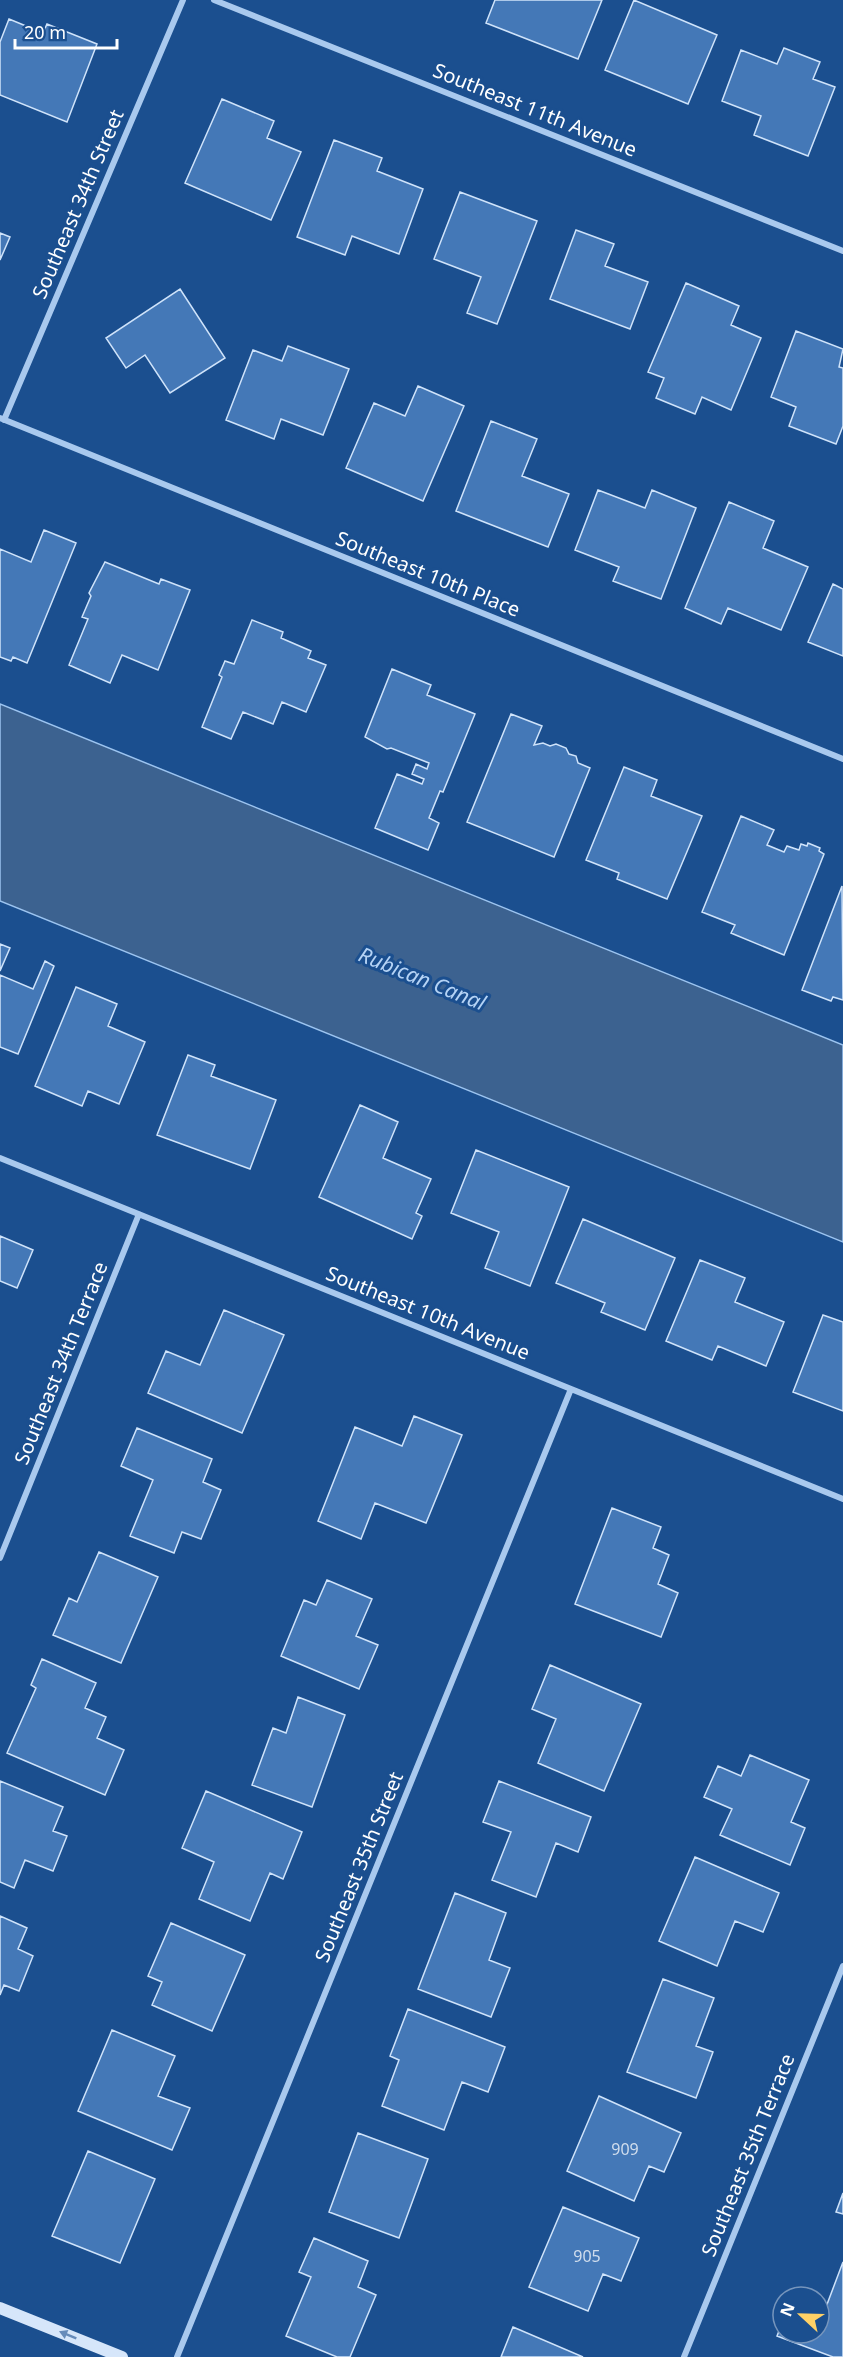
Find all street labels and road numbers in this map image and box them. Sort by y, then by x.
street label: Southeast 11th Avenue [429,56,641,163]
street label: Southeast 34th Street [25,105,130,303]
street label: Southeast 10th Place [332,524,524,623]
street label: Southeast 34th Terrace [7,1257,114,1468]
street label: Southeast 10th Avenue [322,1259,534,1366]
street label: Southeast 35th Street [308,1768,409,1966]
street label: Southeast 35th Terrace [694,2049,801,2260]

